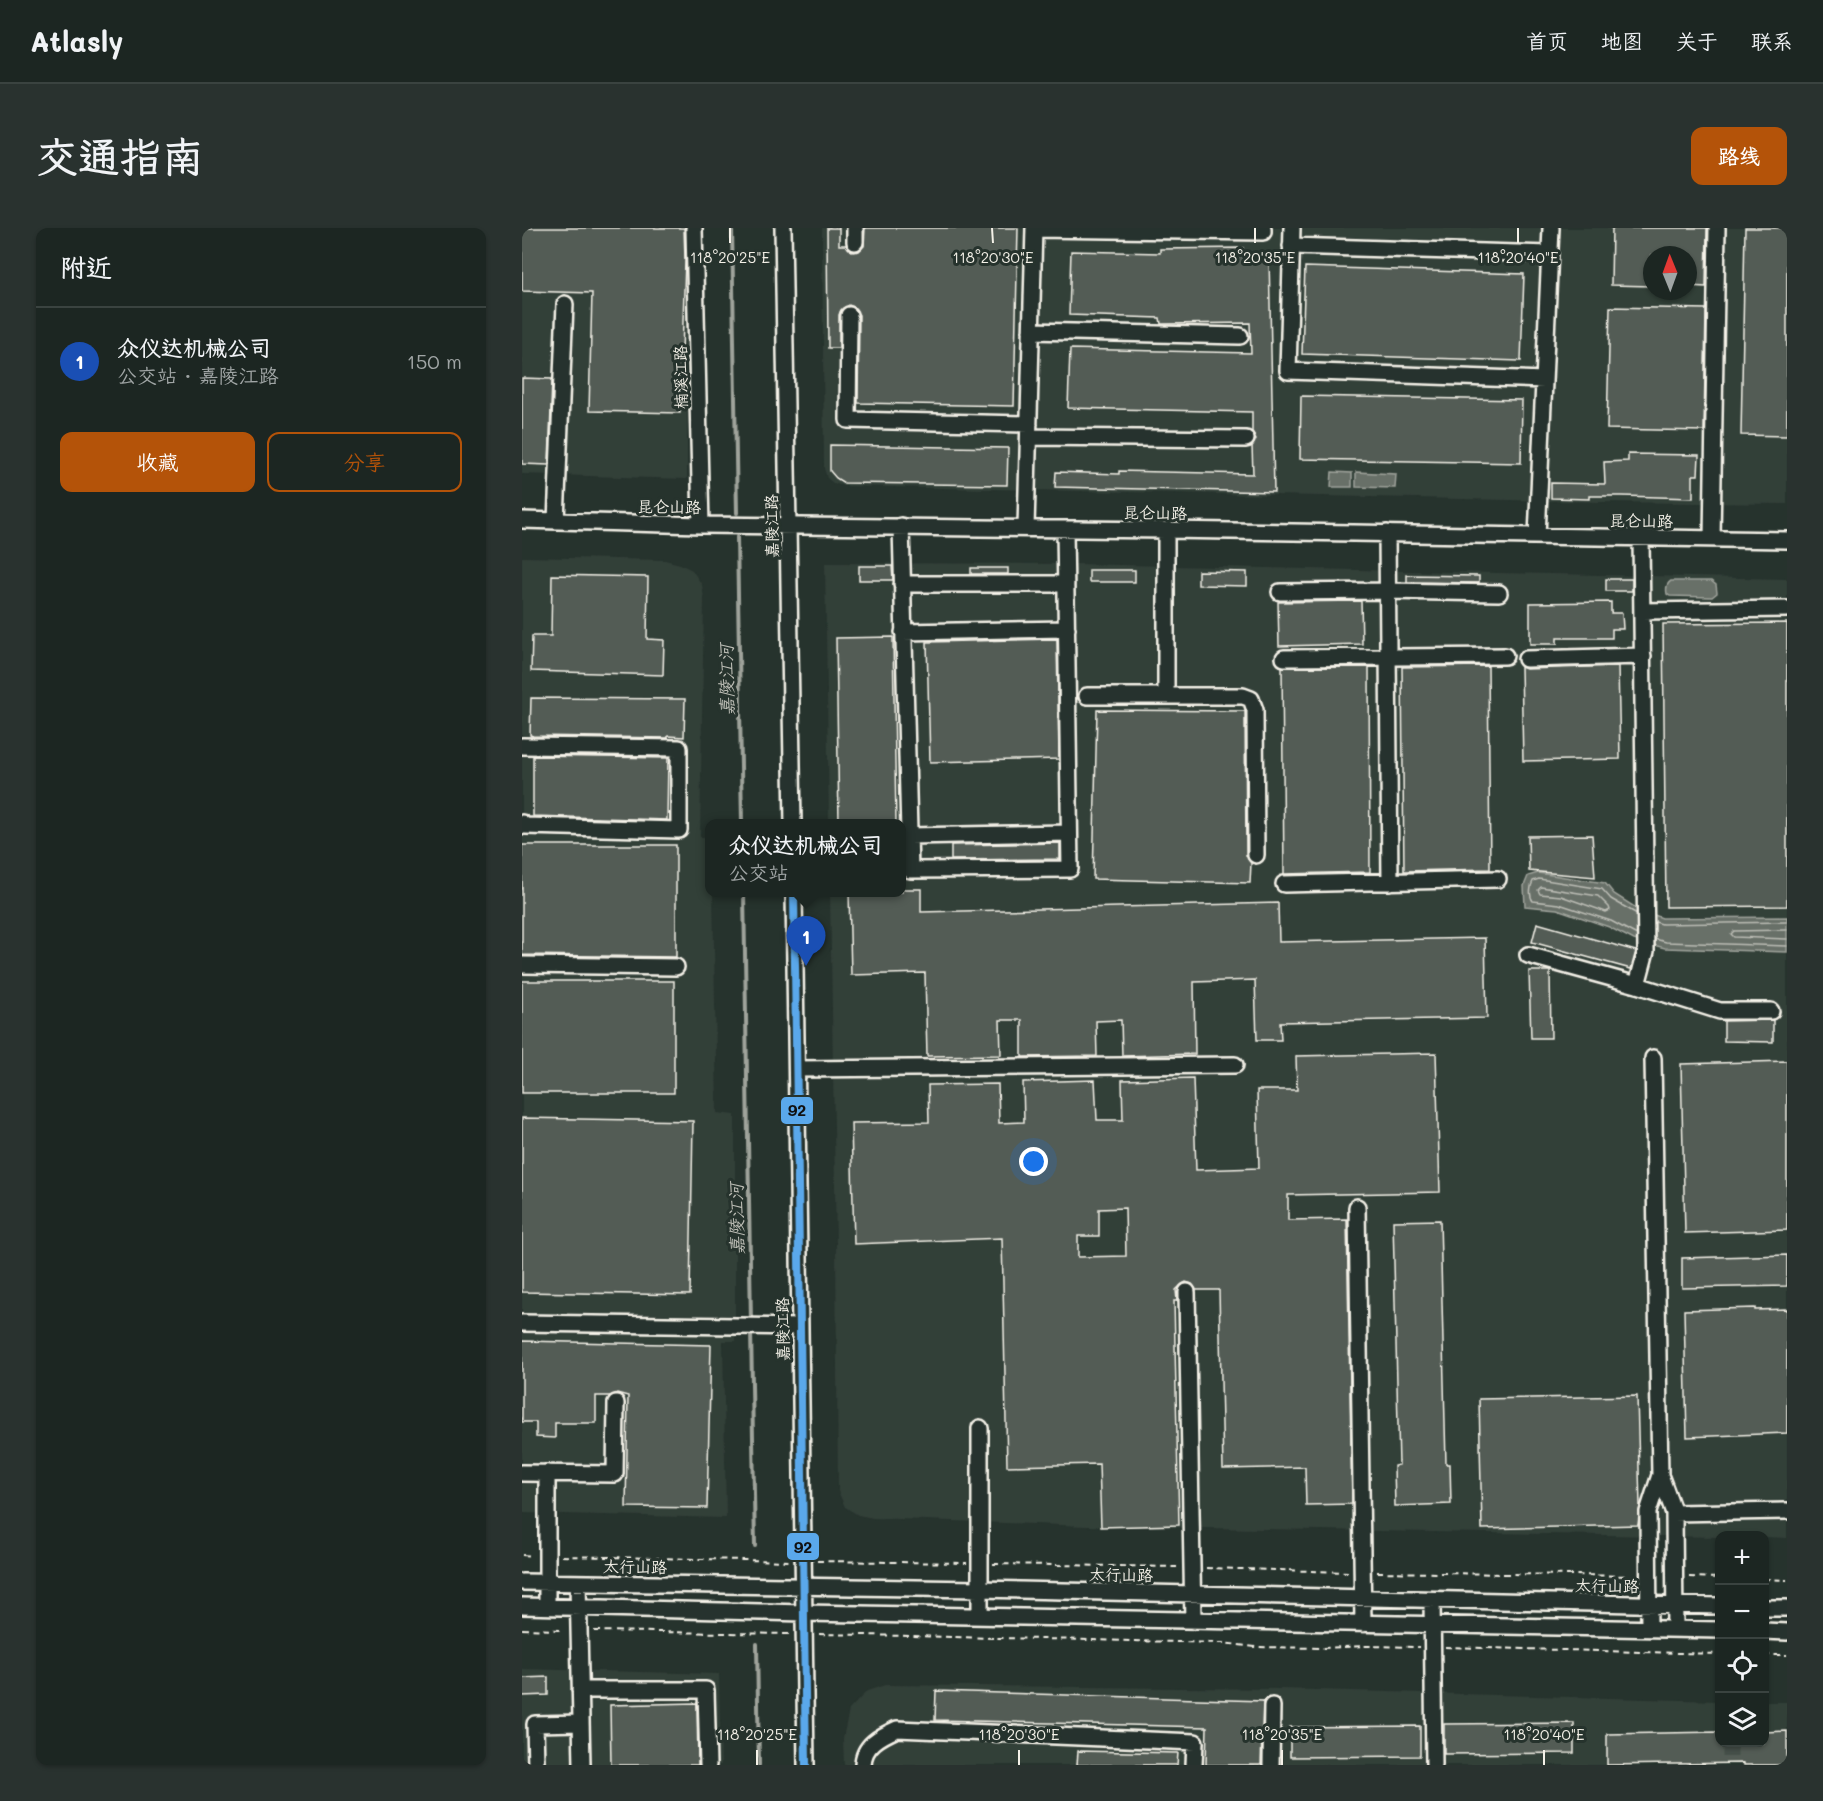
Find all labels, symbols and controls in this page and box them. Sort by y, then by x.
text: Atlasly [30,23,124,59]
text: 首页 [1526,27,1568,54]
text: 地图 [1601,27,1643,54]
text: 关于 [1676,27,1718,54]
text: 联系 [1751,27,1793,54]
button: 路线 [1691,127,1787,185]
text: 交通指南 [36,128,204,183]
north arrow [1643,246,1697,300]
text: 118°20'25"E [690,247,770,267]
text: 118°20'30"E [952,247,1034,267]
text: 118°20'35"E [1215,247,1296,267]
text: 118°20'40"E [1477,247,1559,267]
text: 附近 [60,250,112,284]
text: 众仪达机械公司 [117,333,271,362]
street label: 楠溪江路 [669,345,691,409]
text: 1 [75,348,84,374]
text: 150 m [407,348,462,374]
text: 公交站 · 嘉陵江路 [117,362,279,388]
button: 收藏 [60,432,255,492]
button: 分享 [267,432,462,492]
street label: 嘉陵江路 [760,494,782,558]
street label: 昆仑山路 [637,495,701,517]
street label: 昆仑山路 [1123,501,1187,523]
street label: 昆仑山路 [1609,509,1673,531]
water label: 嘉陵江河 [713,641,739,716]
popup [705,819,906,897]
text: 众仪达机械公司 [728,830,883,859]
text: 公交站 [728,859,788,885]
pin: 1 [786,916,826,966]
line badge: 92 [780,1096,814,1125]
text: 92 [788,1099,806,1120]
your location [1019,1147,1048,1176]
water label: 嘉陵江河 [723,1180,749,1255]
street label: 嘉陵江路 [771,1297,793,1361]
map controls [1715,1531,1769,1747]
button: + [1715,1531,1769,1585]
line badge: 92 [786,1532,820,1561]
text: 92 [794,1536,812,1557]
street label: 太行山路 [603,1555,667,1577]
street label: 太行山路 [1089,1563,1153,1585]
street label: 太行山路 [1575,1574,1639,1596]
button: − [1715,1585,1769,1639]
button: locate [1715,1639,1769,1693]
button: layers [1715,1693,1769,1747]
text: 118°20'25"E [717,1724,797,1744]
text: 118°20'30"E [978,1724,1060,1744]
text: 118°20'35"E [1242,1724,1323,1744]
text: 118°20'40"E [1503,1724,1585,1744]

